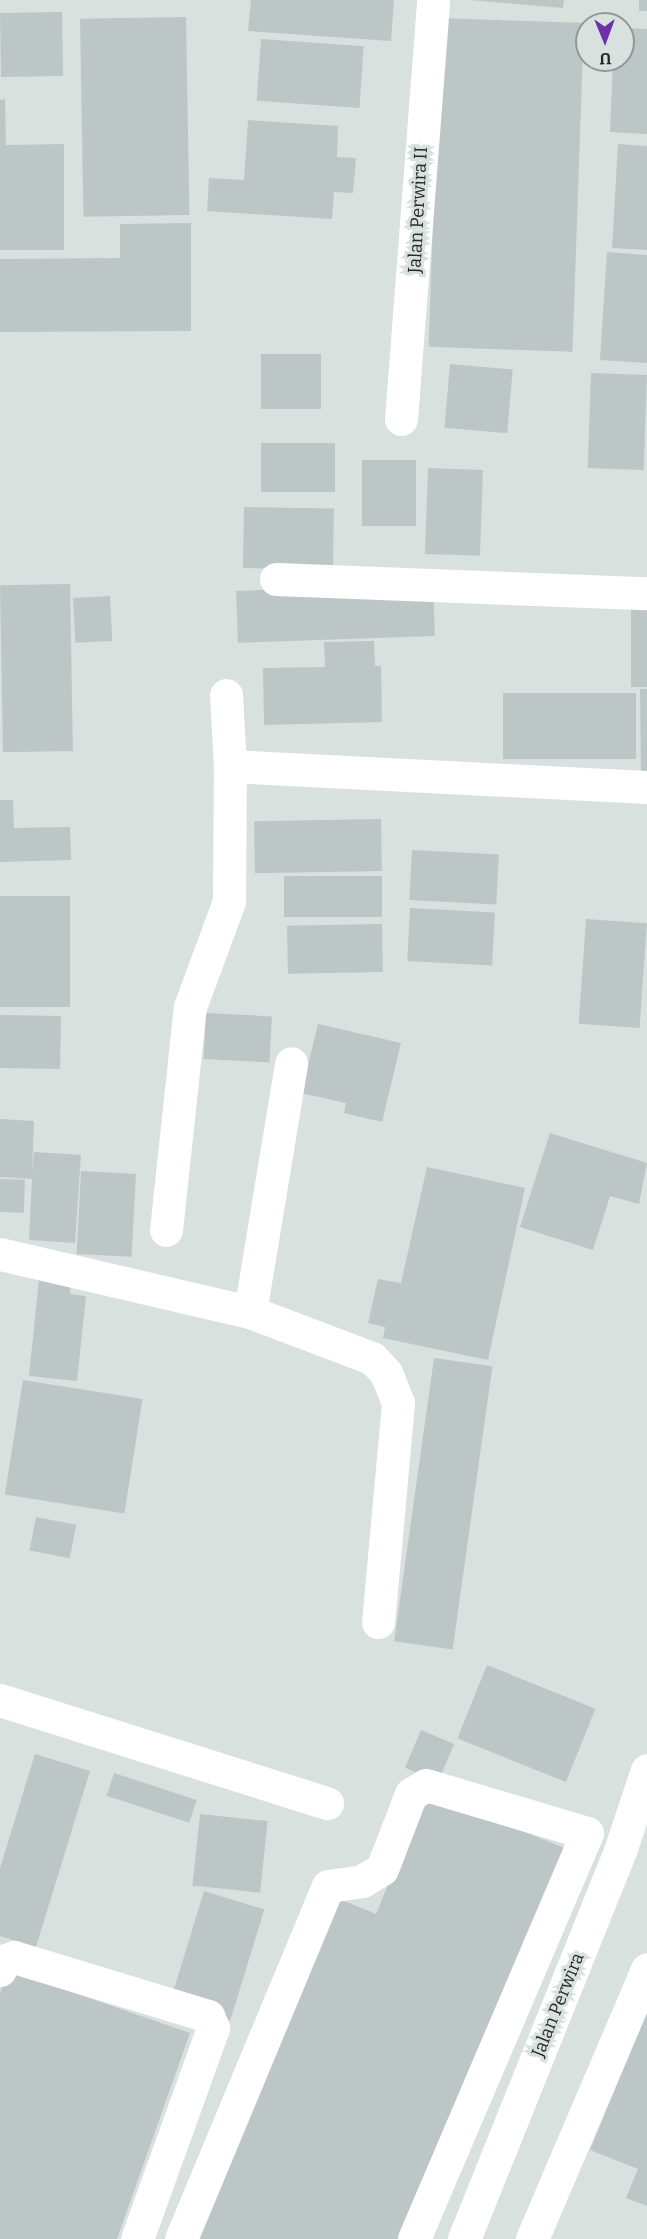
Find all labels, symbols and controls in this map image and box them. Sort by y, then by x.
north arrow [575,12,635,72]
text: U [599,49,611,68]
street label: Jalan Perwira II [404,146,432,274]
street label: Jalan Perwira [527,1950,589,2060]

